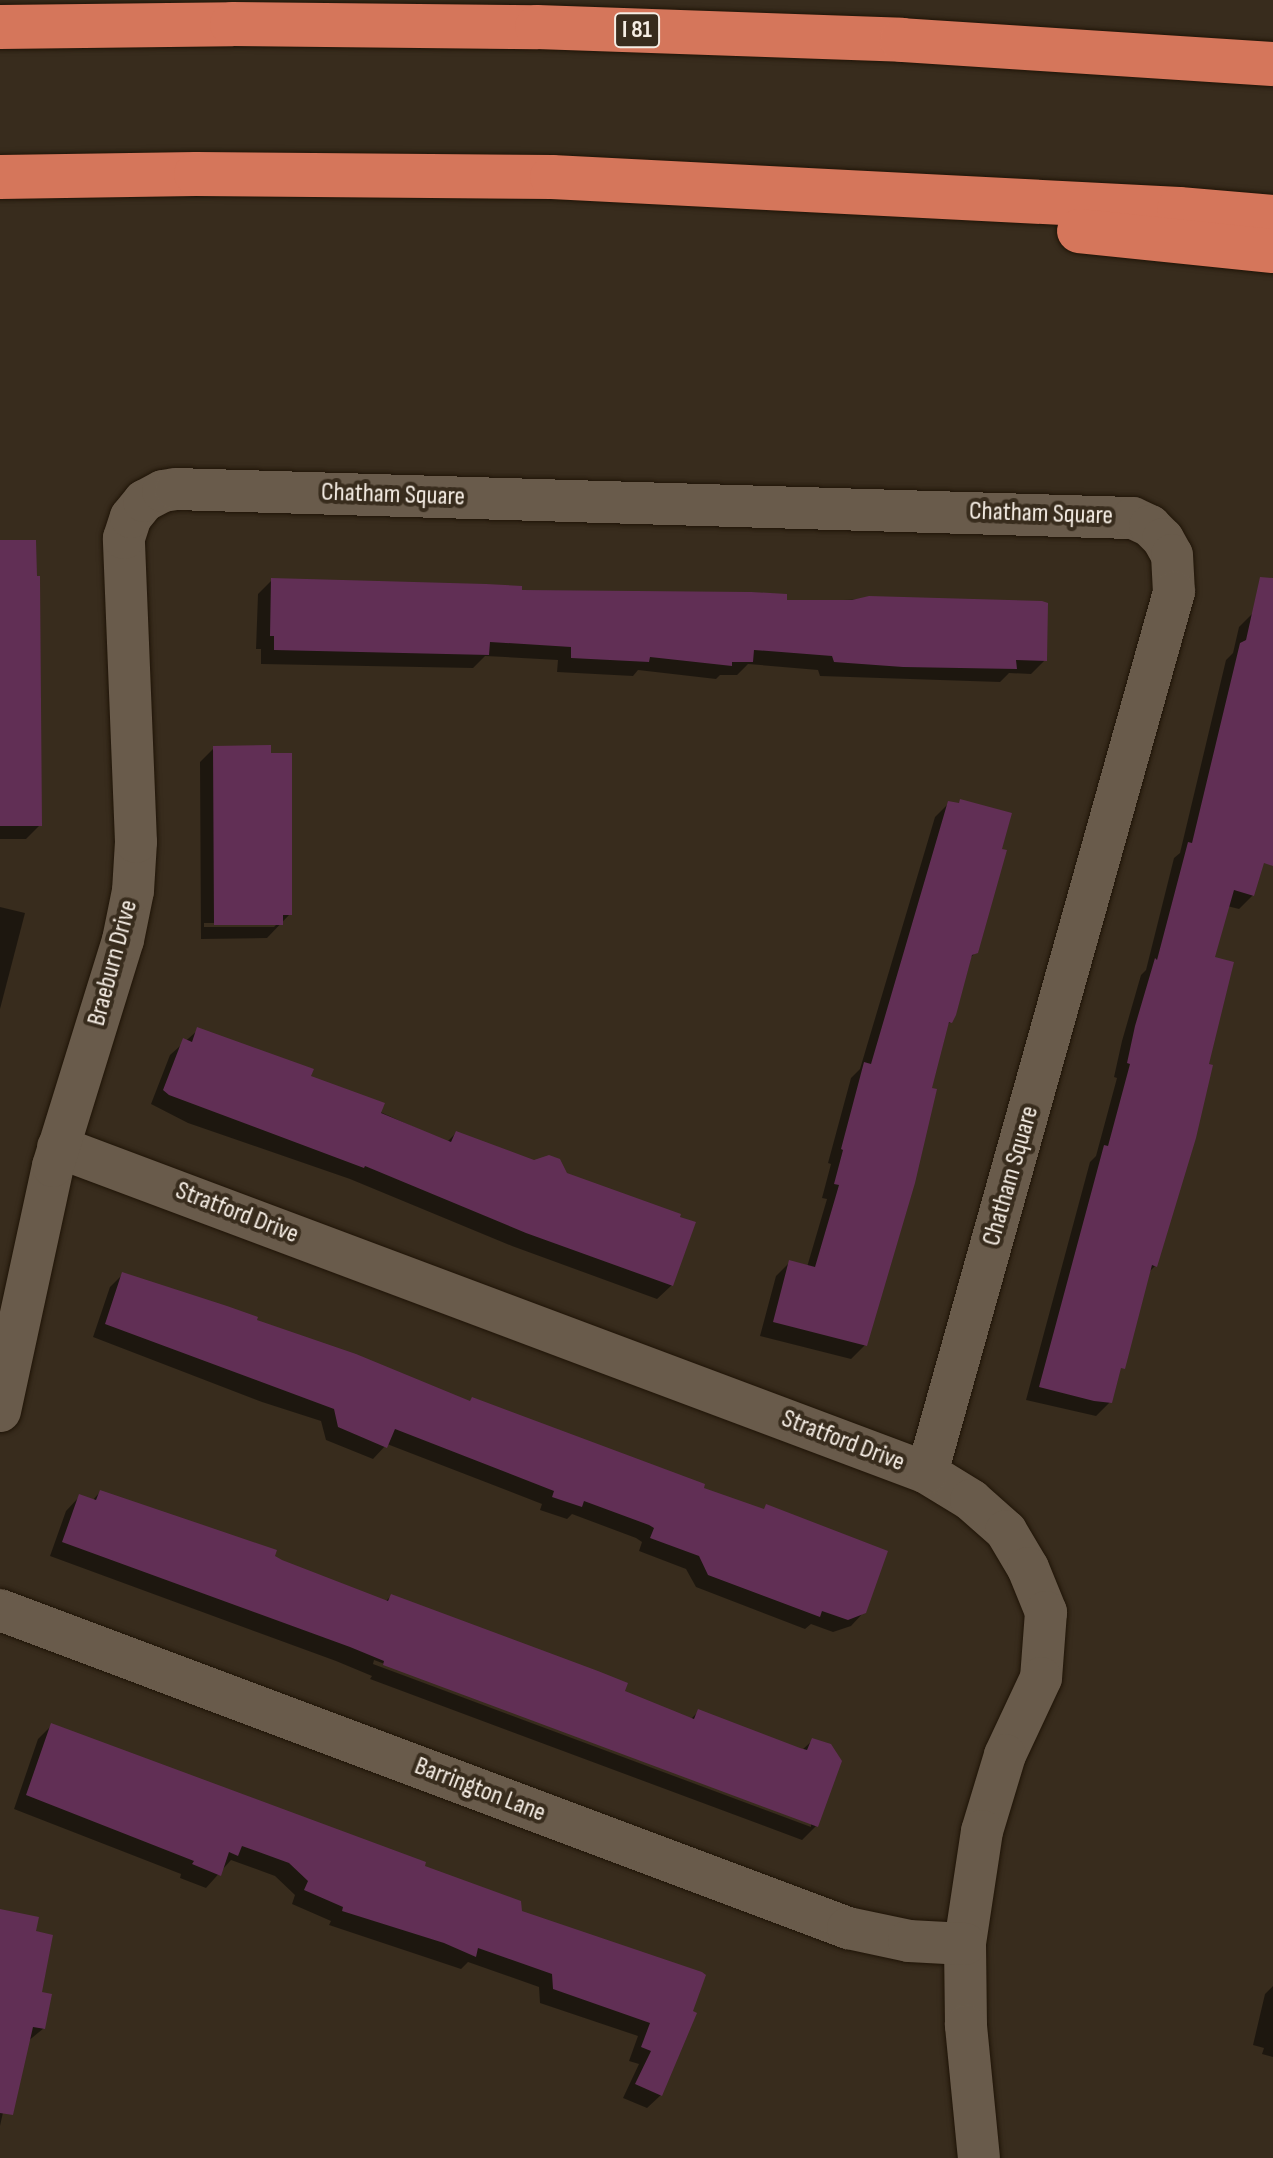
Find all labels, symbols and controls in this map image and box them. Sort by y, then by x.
road number: I 81 [613,10,661,50]
street label: Chatham Square [321,477,465,513]
street label: Chatham Square [969,496,1113,532]
street label: Braeburn Drive [81,897,145,1029]
street label: Chatham Square [976,1103,1046,1249]
street label: Stratford Drive [171,1175,303,1251]
street label: Stratford Drive [777,1403,909,1479]
street label: Barrington Lane [410,1751,550,1829]

